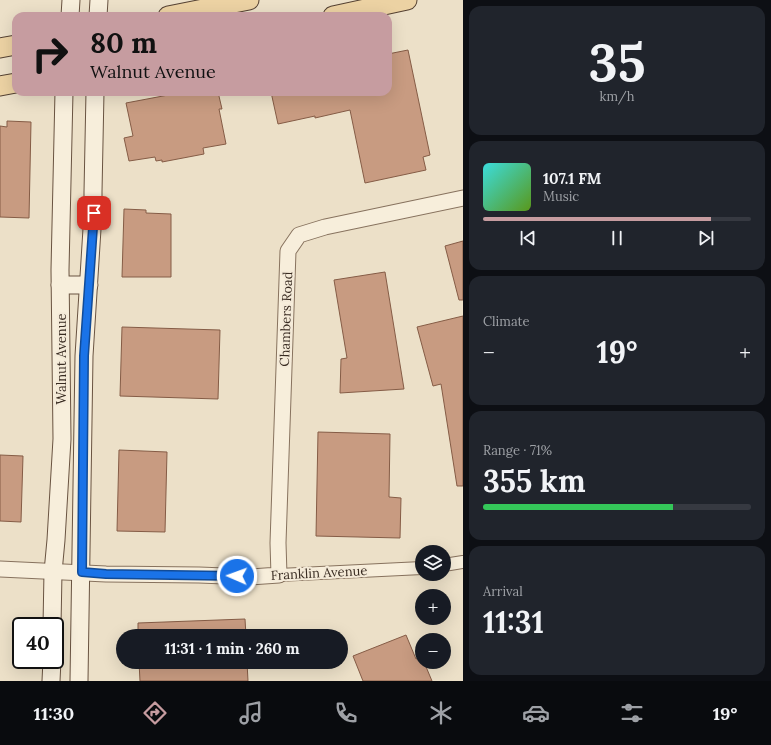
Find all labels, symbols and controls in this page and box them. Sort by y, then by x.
text: 80 m [90,25,157,61]
icon: right [24,28,76,80]
text: 35 [588,29,646,95]
text: Walnut Avenue [90,60,216,83]
text: km/h [599,88,635,105]
text: 107.1 FM [543,169,601,188]
text: Music [543,188,579,205]
pin [77,196,111,230]
icon: arrive [83,202,105,224]
icon: previous [517,227,539,249]
icon: pause [606,227,628,249]
icon: next [695,227,717,249]
street label: Chambers Road [276,271,296,367]
text: Climate [483,313,530,330]
street label: Walnut Avenue [53,314,70,404]
text: 19° [597,333,637,371]
text: − [483,338,495,366]
text: + [739,338,751,366]
text: Range · 71% [483,442,552,459]
text: 355 km [483,462,586,500]
map controls [415,545,451,669]
button: layers [415,545,451,581]
position arrow [216,555,258,597]
street label: Franklin Avenue [270,562,368,584]
text: Arrival [483,583,523,600]
button: + [415,589,451,625]
text: 11:31 [483,603,544,641]
speed limit sign: 40 [12,617,64,669]
button: − [415,633,451,669]
text: 11:31 · 1 min · 260 m [164,639,300,658]
icon: directions [141,699,169,727]
icon: music [237,699,265,727]
icon: phone [332,699,360,727]
icon: climate [427,699,455,727]
icon: car [522,699,550,727]
icon: filters [618,699,646,727]
text: 11:30 [34,702,74,725]
text: 19° [713,702,737,725]

